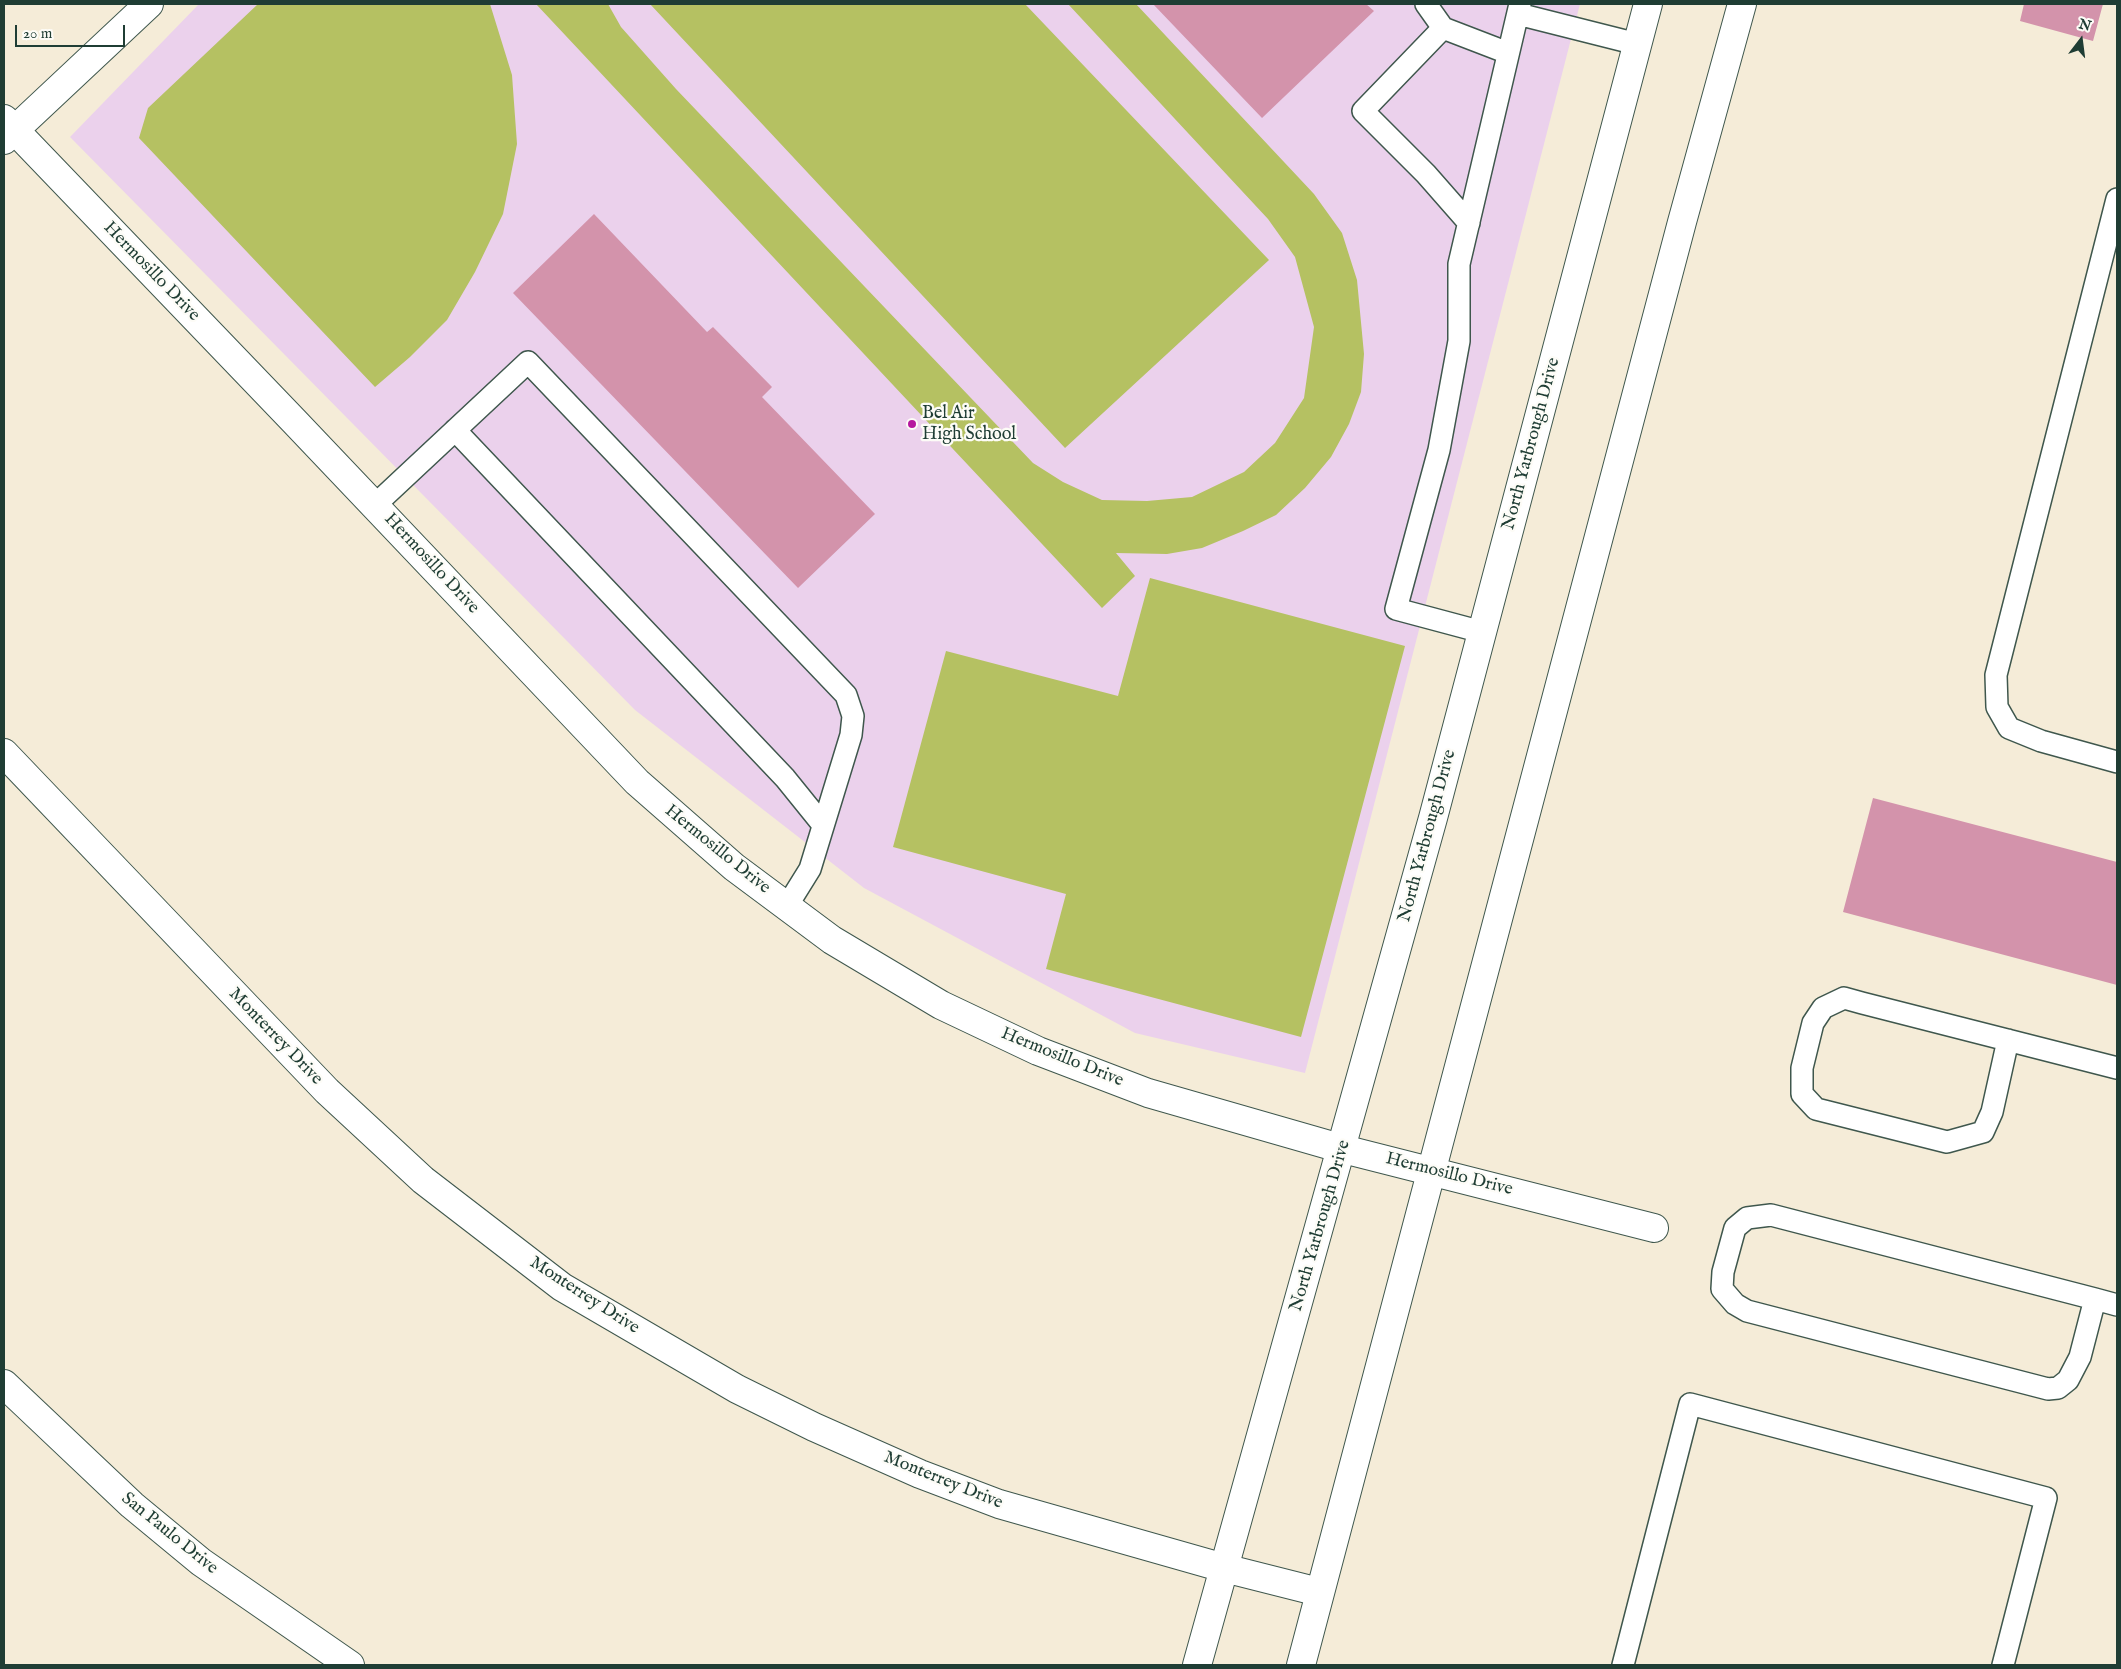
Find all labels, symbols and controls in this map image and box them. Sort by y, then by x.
scale bar [18,15,128,47]
north arrow [2056,15,2106,65]
text: N [2077,15,2093,36]
text: 20 m [23,24,52,43]
street label: Hermosillo Drive [98,218,204,326]
street label: North Yarbrough Drive [1499,355,1565,533]
place label: Bel Air High School [922,403,1016,446]
marker: Bel Air High School [906,418,918,430]
street label: Hermosillo Drive [379,509,483,619]
street label: North Yarbrough Drive [1395,747,1461,925]
street label: Hermosillo Drive [660,801,774,899]
street label: Monterrey Drive [223,984,327,1090]
street label: Hermosillo Drive [998,1024,1126,1092]
street label: North Yarbrough Drive [1286,1138,1356,1314]
street label: Hermosillo Drive [1383,1149,1515,1201]
street label: Monterrey Drive [525,1252,643,1340]
street label: Monterrey Drive [880,1447,1006,1515]
street label: San Paulo Drive [116,1488,222,1580]

